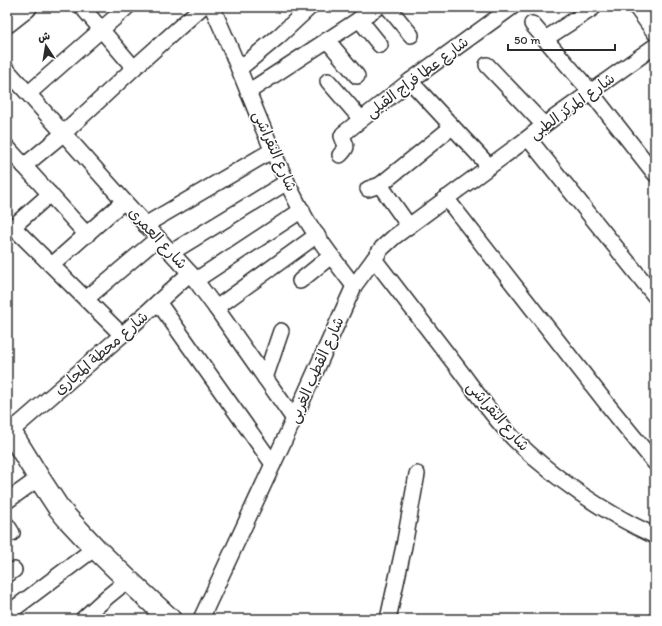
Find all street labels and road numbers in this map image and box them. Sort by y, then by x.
street label: شارع عطا فراج القبلى [362,33,473,122]
street label: شارع المركز الطبى [526,69,619,144]
street label: شارع النقراشى [248,108,301,195]
street label: شارع العمرى [124,203,191,273]
street label: شارع محطة المجارى [50,307,152,399]
street label: شارع القطب الغربى [284,314,348,426]
street label: شارع النقراشى [462,377,533,455]

